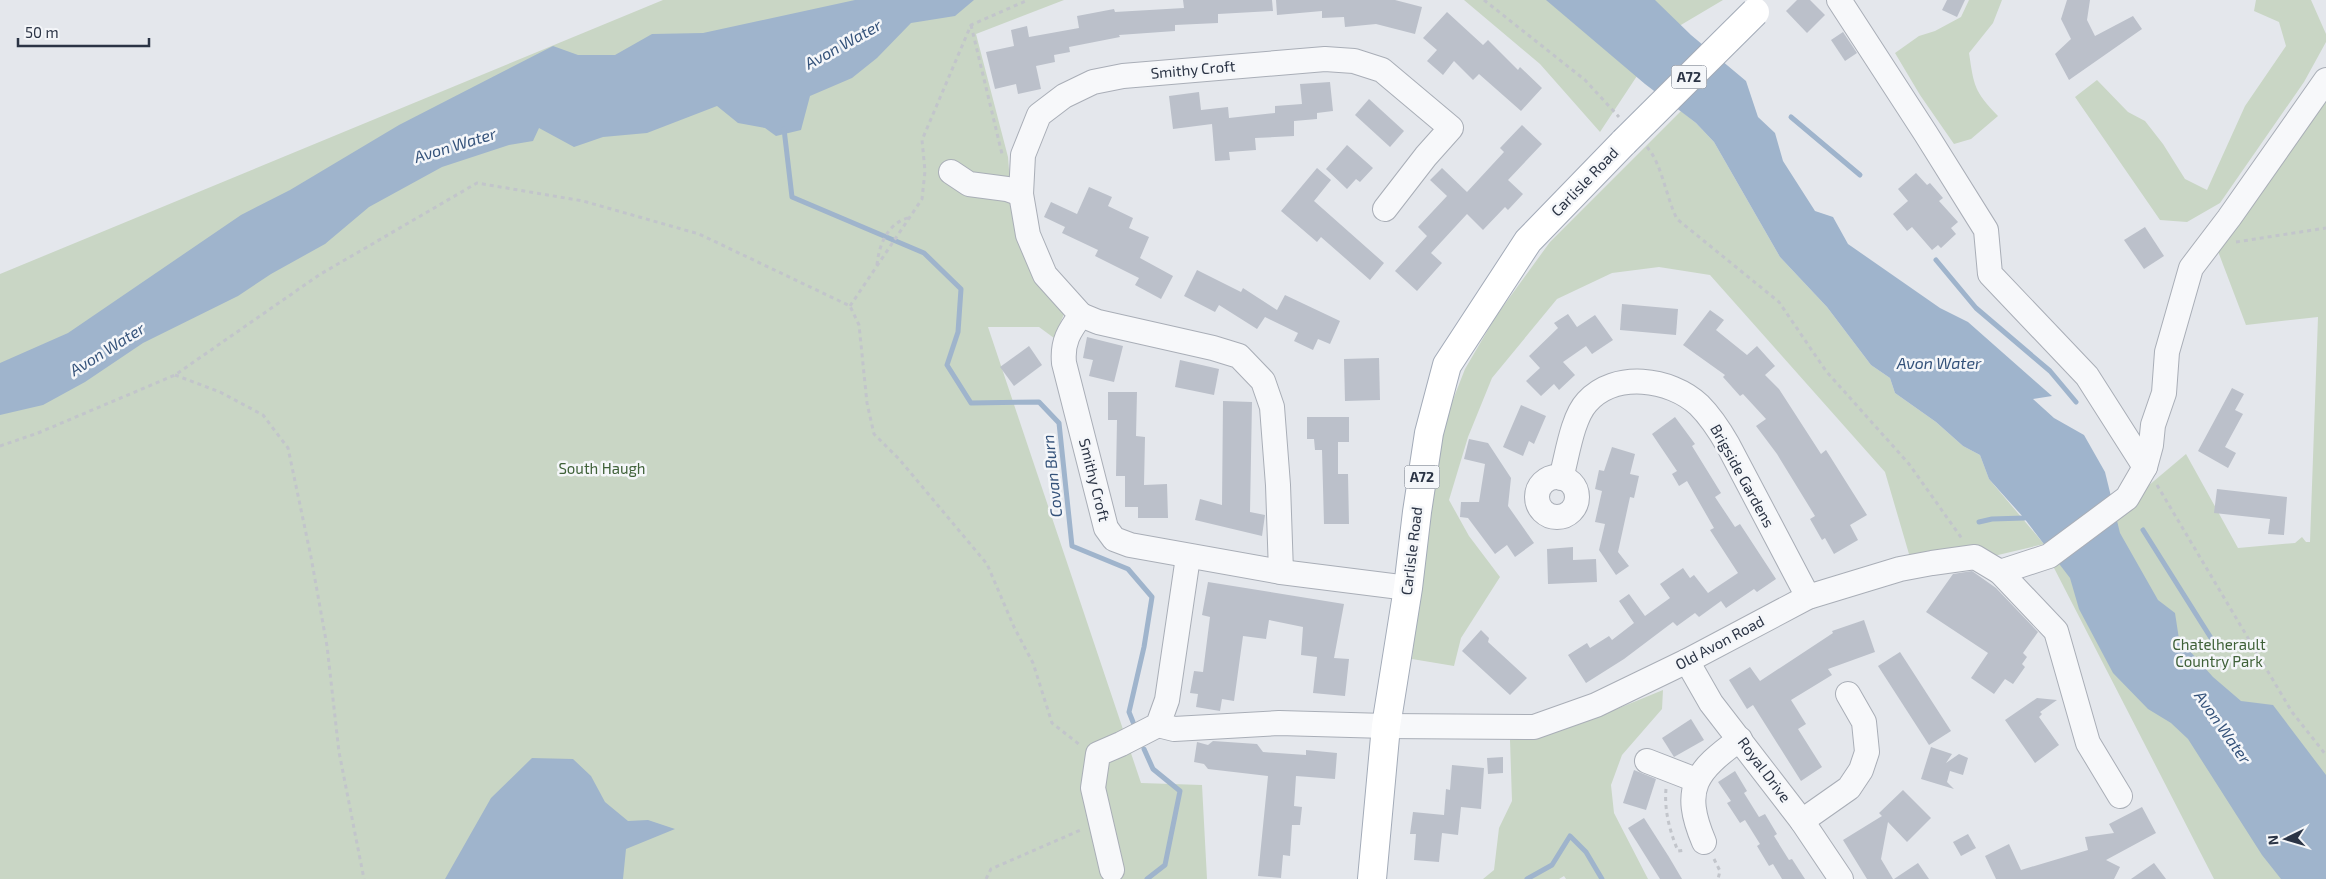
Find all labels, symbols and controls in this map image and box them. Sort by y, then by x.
water label: Avon Water [800,14,885,73]
scale bar [18,15,149,47]
text: 50 m [25,23,59,41]
street label: Smithy Croft [1150,56,1236,82]
road number: A72 [1672,66,1706,88]
water label: Avon Water [411,123,499,166]
street label: Carlisle Road [1547,143,1622,220]
water label: Avon Water [65,318,148,380]
water label: Avon Water [1896,353,1982,372]
street label: Brigside Gardens [1707,421,1779,530]
water label: Covan Burn [1038,434,1065,518]
street label: Smithy Croft [1076,436,1114,523]
park label: South Haugh [558,459,646,477]
road number: A72 [1404,466,1440,488]
street label: Carlisle Road [1397,506,1425,596]
street label: Old Avon Road [1672,611,1767,673]
park label: Chatelherault Country Park [2172,635,2266,670]
water label: Avon Water [2191,686,2256,767]
street label: Royal Drive [1735,733,1795,805]
north arrow [2261,814,2311,864]
text: N [2264,834,2281,846]

